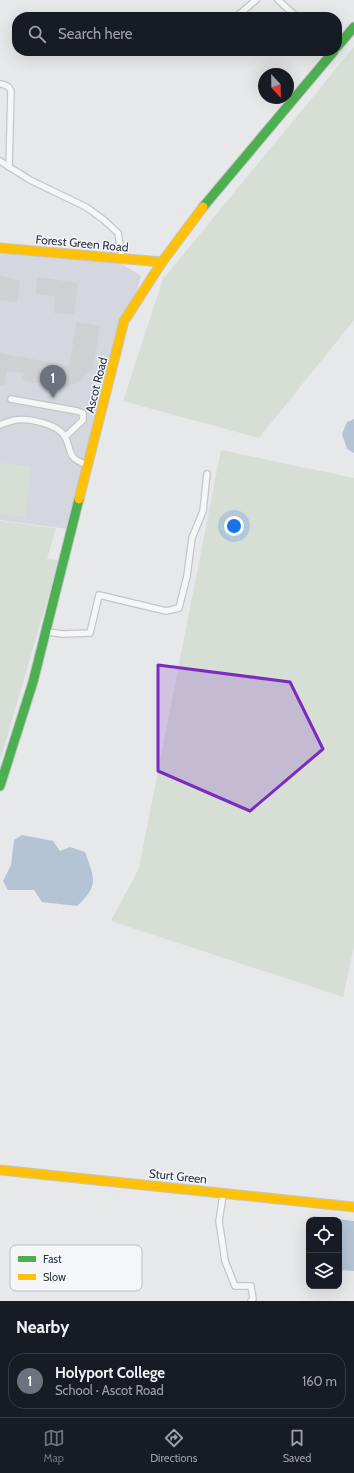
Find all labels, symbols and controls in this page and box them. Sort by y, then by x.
search box [12,12,342,56]
icon: search [26,23,48,45]
text: Search here [58,25,133,43]
north arrow [258,68,294,104]
street label: Forest Green Road [35,231,129,255]
street label: Ascot Road [82,356,110,414]
pin: 1 [40,365,66,398]
your location [224,516,244,536]
street label: Sturt Green [148,1165,208,1187]
map controls [306,1217,342,1289]
button: locate [306,1217,342,1253]
legend [10,1245,142,1291]
text: Fast [43,1252,62,1266]
button: layers [306,1253,342,1289]
text: Slow [43,1270,66,1284]
text: Nearby [16,1317,69,1337]
text: Holyport College [55,1364,165,1382]
text: 1 [28,1373,32,1389]
text: 160 m [302,1373,337,1389]
text: School · Ascot Road [55,1382,164,1398]
tab: Map [43,1427,65,1465]
tab: Directions [150,1427,197,1465]
tab: Saved [283,1427,311,1465]

